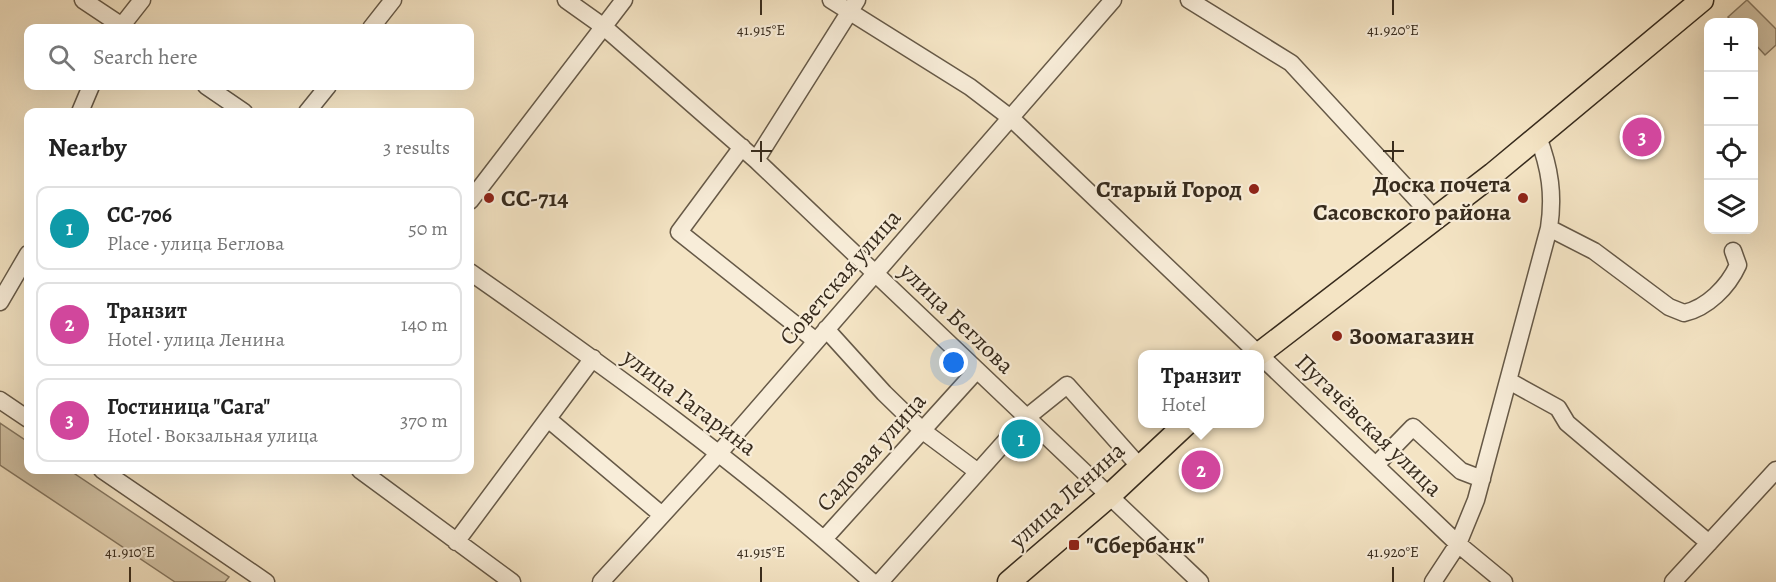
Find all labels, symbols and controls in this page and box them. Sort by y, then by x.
map controls [1704,18,1758,234]
button: + [1704,18,1758,72]
text: 41.915°E [737,20,785,40]
text: 41.920°E [1367,20,1419,40]
search box [24,24,474,90]
icon: search [45,41,78,74]
text: Search here [93,42,198,72]
button: − [1704,72,1758,126]
pin: 3 [1622,114,1662,160]
button: locate [1704,126,1758,180]
text: Nearby [48,130,127,165]
text: 3 results [383,134,450,161]
place label: Доска почета Сасовского района [1313,168,1512,228]
place label: Старый Город [1096,173,1242,205]
button: layers [1704,180,1758,234]
place label: СС-714 [501,182,568,214]
marker: Старый Город [1247,182,1261,196]
marker: СС-714 [482,191,496,205]
marker: Доска почета Сасовского района [1516,191,1530,205]
text: СС-706 [107,200,172,230]
street label: Советская улица [772,202,908,352]
text: 1 [66,215,73,242]
text: 50 m [408,215,448,242]
text: Place · улица Беглова [107,230,284,257]
street label: улица Беглова [892,254,1021,381]
text: Транзит [107,296,187,326]
text: 2 [65,311,74,338]
text: 140 m [401,311,448,338]
place label: Зоомагазин [1349,320,1475,352]
text: Hotel · улица Ленина [107,326,285,353]
marker: Зоомагазин [1330,329,1344,343]
street label: улица Гагарина [616,340,764,463]
street label: Пугачёвская улица [1288,346,1450,504]
your location [939,348,968,377]
popup [1138,350,1264,428]
text: Транзит [1161,361,1241,391]
street label: Садовая улица [809,386,933,518]
text: Hotel [1161,391,1206,418]
text: Гостиница "Сага" [107,392,270,422]
text: 3 [65,407,74,434]
text: 370 m [400,407,448,434]
pin: 1 [1002,416,1040,462]
text: Hotel · Вокзальная улица [107,422,318,449]
street label: улица Ленина [1002,435,1132,556]
pin: 2 [1182,448,1220,492]
place label: "Сбербанк" [1086,529,1204,561]
marker: "Сбербанк" [1067,538,1081,552]
text: 41.910°E [105,542,155,562]
text: 41.915°E [737,542,785,562]
text: 41.920°E [1367,542,1419,562]

